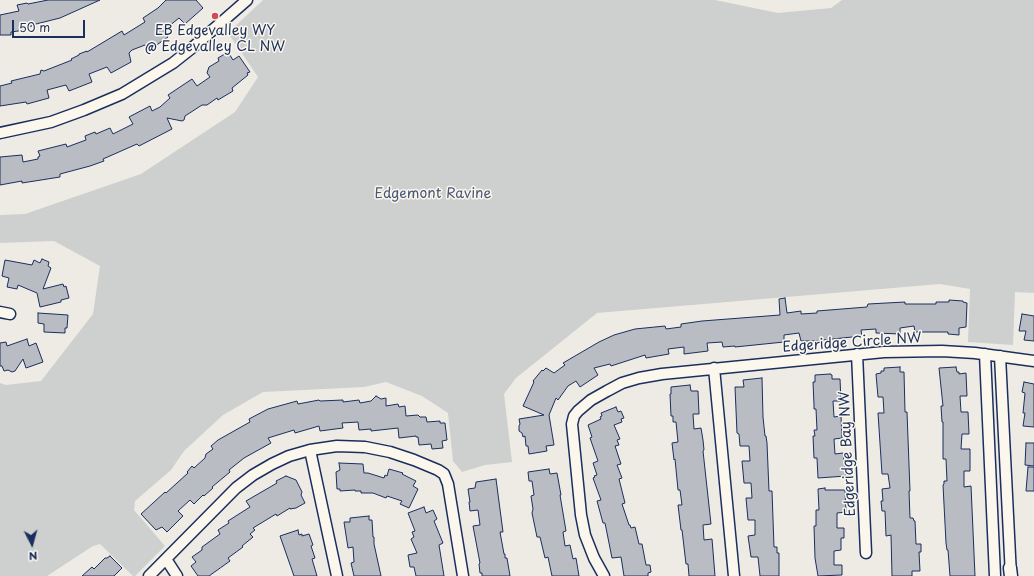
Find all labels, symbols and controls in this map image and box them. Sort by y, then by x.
marker: EB Edgevalley WY @ Edgevalley CL NW [210,11,220,21]
scale bar [14,12,87,38]
text: 50 m [19,18,50,36]
place label: EB Edgevalley WY @ Edgevalley CL NW [145,23,285,56]
park label: Edgemont Ravine [375,186,491,202]
street label: Edgeridge Circle NW [782,330,922,356]
street label: Edgeridge Bay NW [836,391,860,517]
north arrow [12,524,52,564]
text: N [28,548,39,565]

